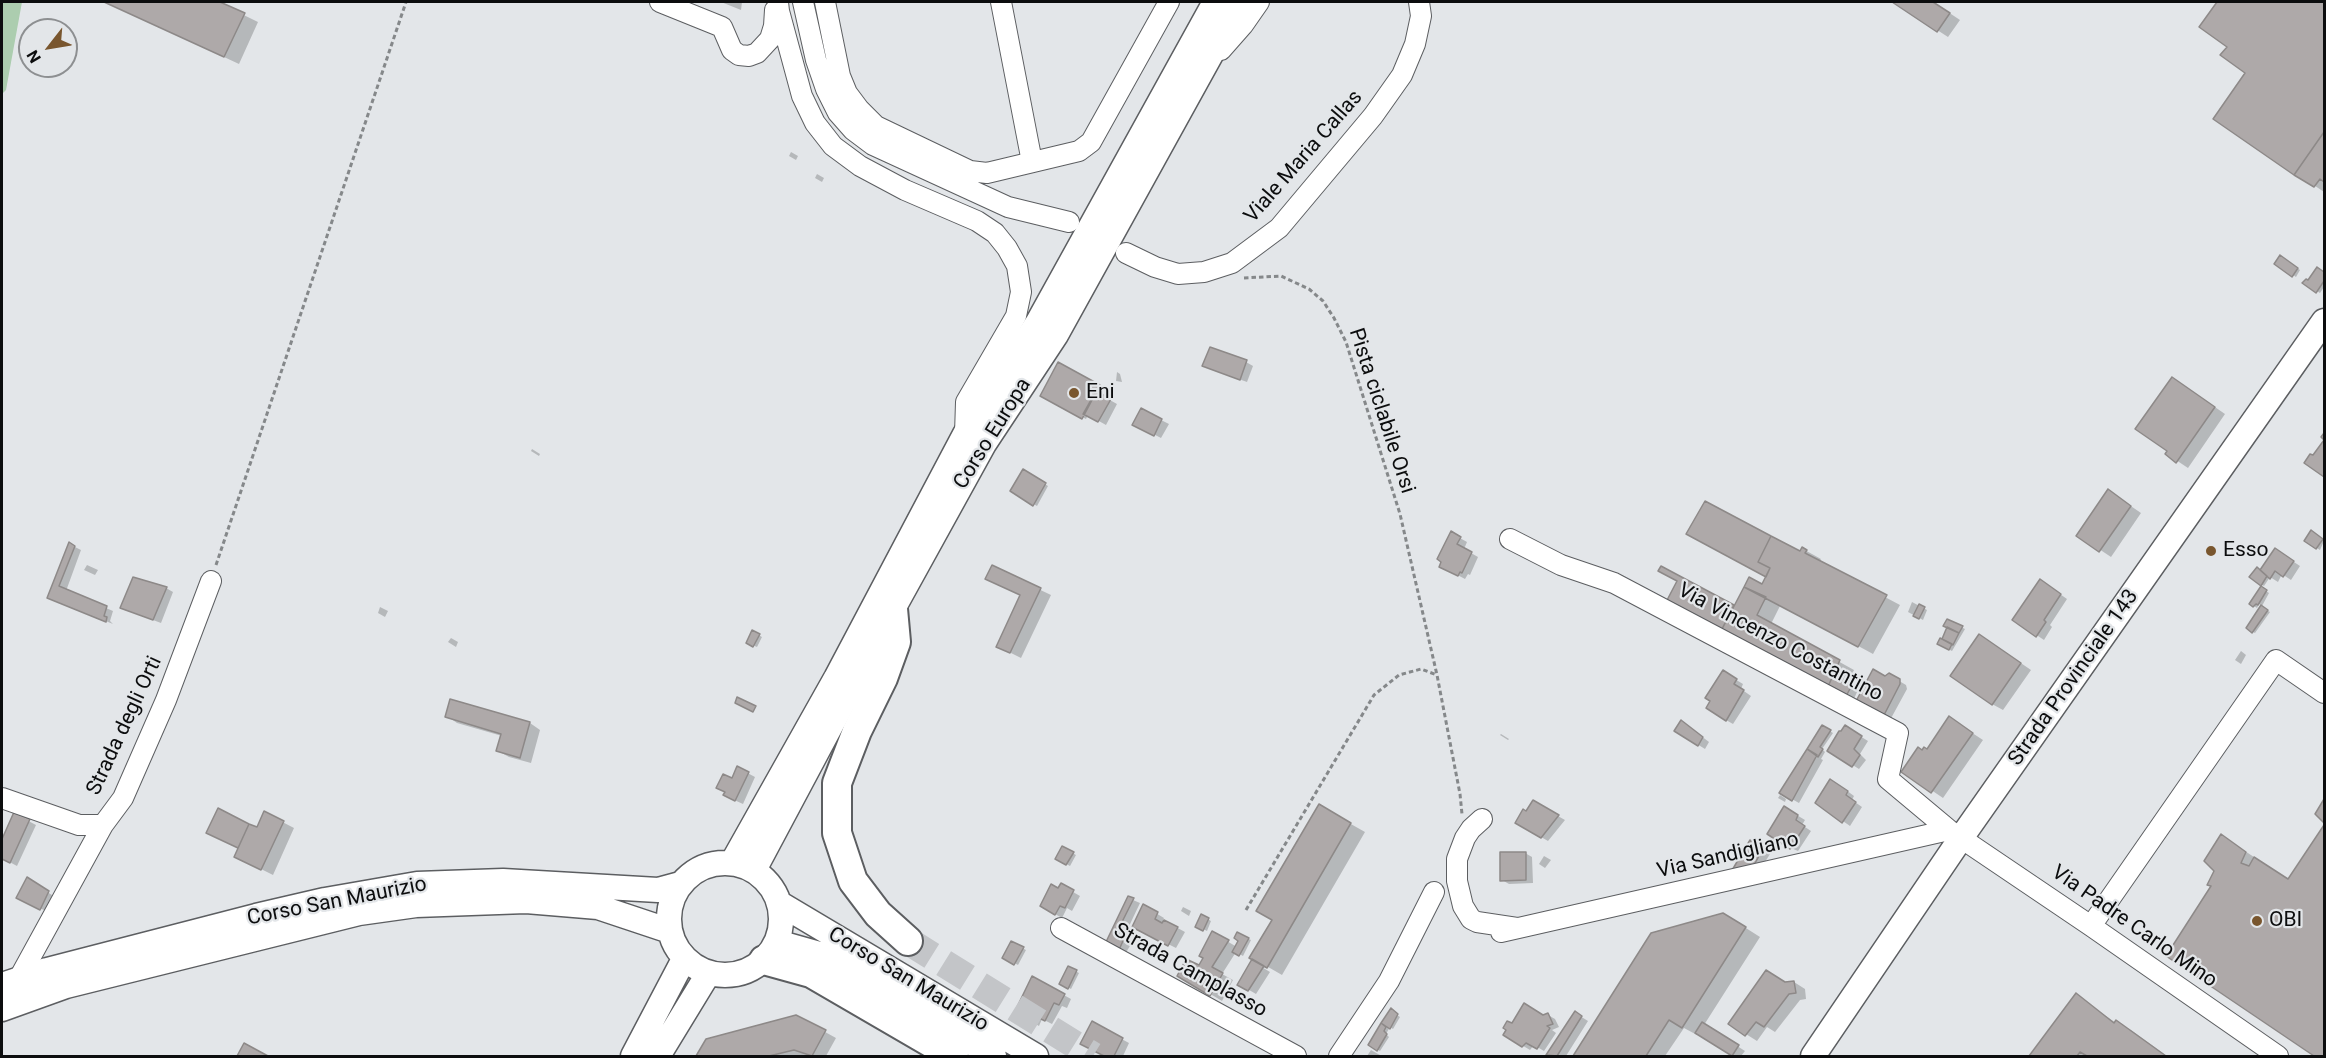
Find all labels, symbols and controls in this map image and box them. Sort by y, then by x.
north arrow [18,18,78,78]
text: N [23,47,45,66]
street label: Viale Maria Callas [1240,86,1368,228]
street label: Pista ciclabile Orsi [1342,325,1420,497]
street label: Corso Europa [949,374,1037,494]
place label: Eni [1086,380,1115,406]
marker: Eni [1067,386,1081,400]
place label: Esso [2223,538,2269,564]
marker: Esso [2204,544,2218,558]
street label: Via Vincenzo Costantino [1673,578,1887,708]
street label: Strada Provinciale 143 [2004,585,2144,771]
street label: Strada degli Orti [82,653,168,799]
street label: Via Sandigliano [1655,827,1801,885]
street label: Via Padre Carlo Mino [2046,860,2222,994]
street label: Corso San Maurizio [245,872,429,932]
place label: OBI [2269,908,2302,934]
marker: OBI [2250,914,2264,928]
street label: Strada Camplasso [1109,918,1271,1024]
street label: Corso San Maurizio [823,922,993,1038]

